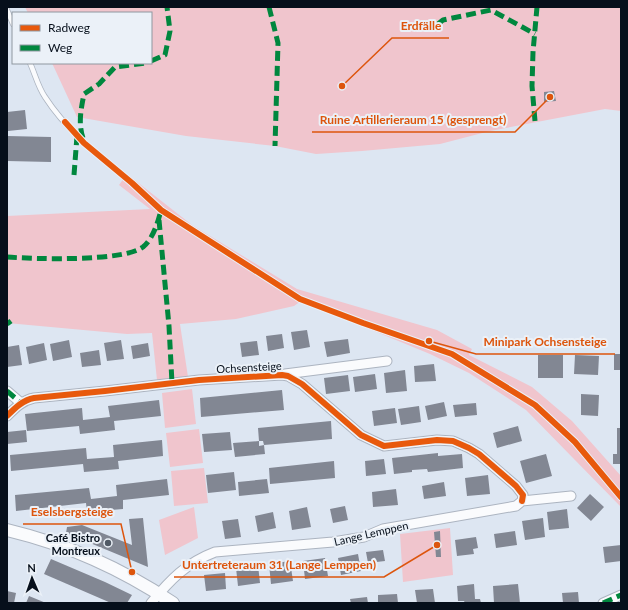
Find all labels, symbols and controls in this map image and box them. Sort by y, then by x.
legend [12,12,152,64]
callout: Erdfälle [392,14,449,38]
text: Erdfälle [401,18,442,33]
text: Radweg [48,20,90,35]
text: Weg [48,40,72,55]
callout: Ruine Artillerieraum 15 (gesprengt) [312,108,515,132]
text: Ruine Artillerieraum 15 (gesprengt) [320,112,506,127]
callout: Minipark Ochsensteige [476,330,615,354]
text: Minipark Ochsensteige [483,334,607,349]
street label: Ochsensteige [216,359,282,375]
callout: Eselsbergsteige [23,500,121,524]
text: Eselsbergsteige [31,504,114,519]
street label: Lange Lemppen [333,518,409,548]
place label: Café Bistro Montreux [46,531,100,557]
marker: Café Bistro Montreux [103,538,113,548]
callout: Untertreteraum 31 (Lange Lemppen) [174,553,384,577]
text: Untertreteraum 31 (Lange Lemppen) [182,557,376,572]
north arrow [12,558,52,598]
text: N [27,561,36,574]

